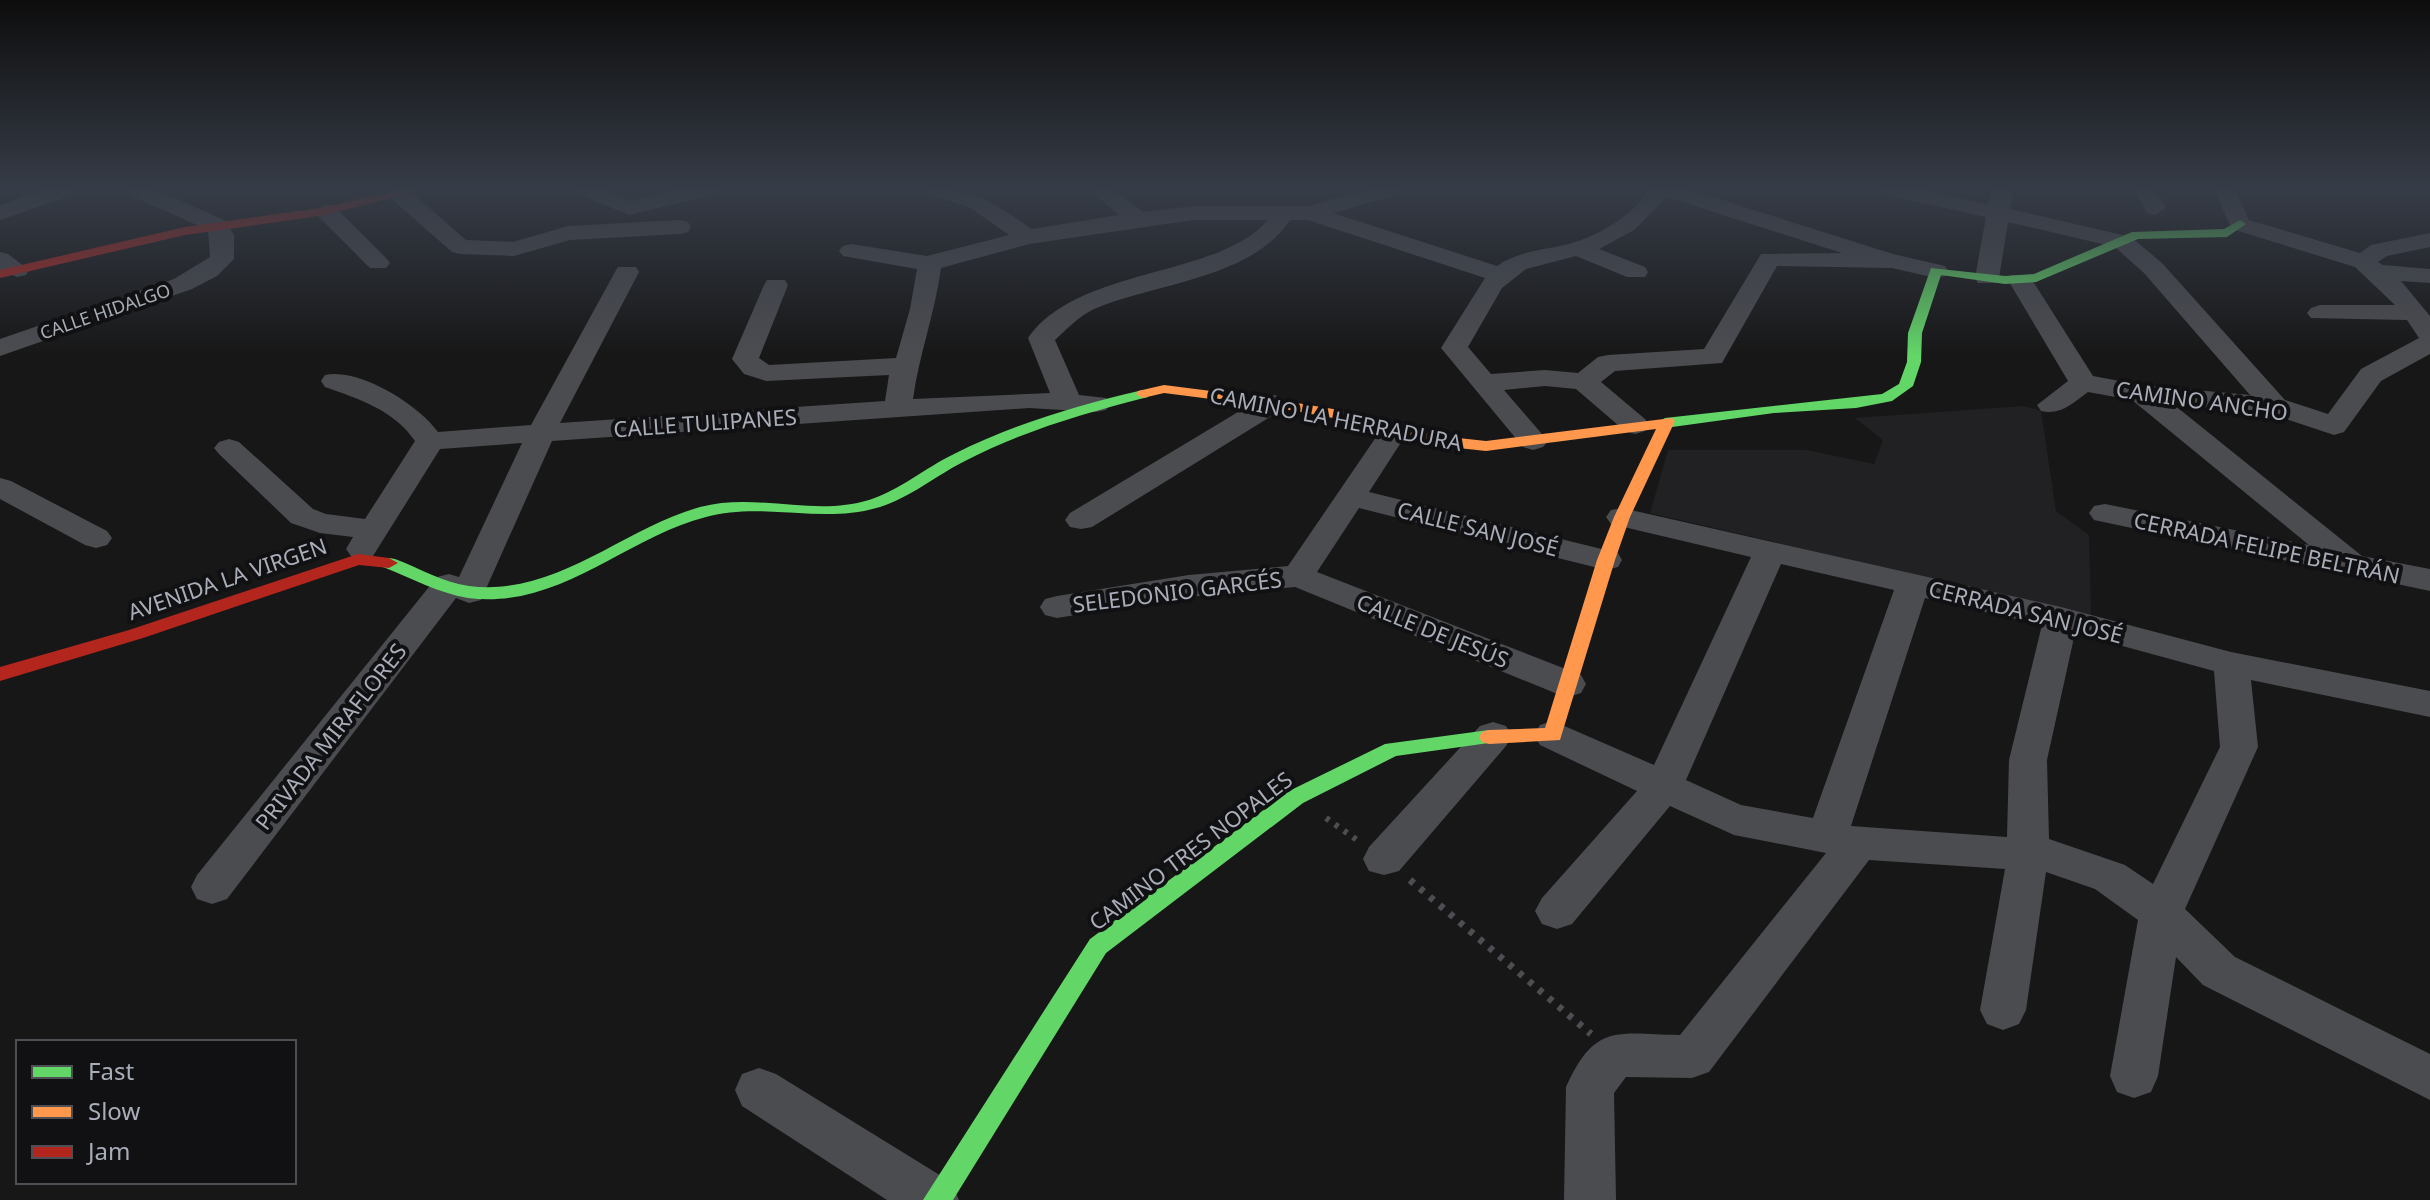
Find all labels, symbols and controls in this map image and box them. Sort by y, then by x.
street label: CALLE HIDALGO [37,277,173,345]
street label: CAMINO ANCHO [2114,373,2290,427]
street label: CAMINO LA HERRADURA [1207,379,1466,457]
street label: CALLE TULIPANES [612,401,798,443]
street label: CALLE SAN JOSÉ [1394,493,1562,563]
street label: CERRADA FELIPE BELTRÁN [2131,504,2403,590]
street label: AVENIDA LA VIRGEN [123,530,331,626]
street label: SELEDONIO GARCÉS [1071,563,1283,619]
street label: CERRADA SAN JOSÉ [1926,572,2126,650]
street label: CALLE DE JESÚS [1353,586,1513,674]
street label: PRIVADA MIRAFLORES [248,637,412,835]
street label: CAMINO TRES NOPALES [1082,764,1298,936]
legend [16,1040,296,1184]
text: Fast [88,1054,134,1087]
text: Slow [88,1094,140,1127]
text: Jam [86,1134,130,1167]

